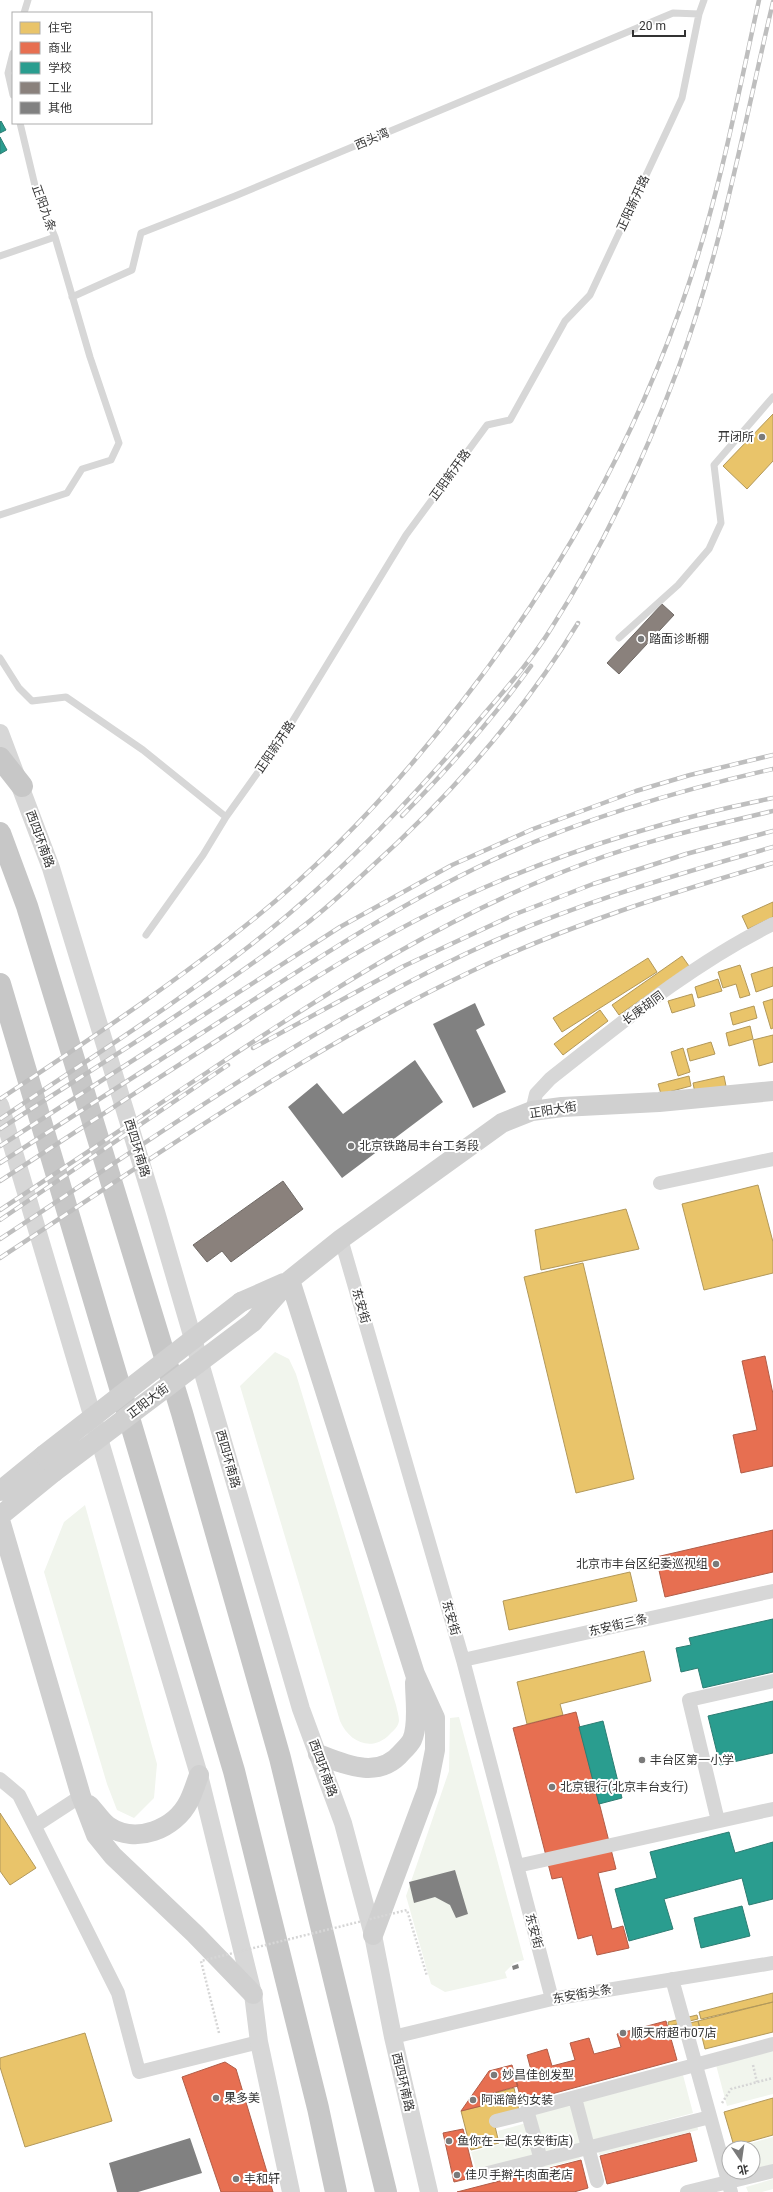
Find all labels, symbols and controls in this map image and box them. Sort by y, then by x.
legend [12,12,152,124]
scale bar [633,12,685,38]
text: 20 m [639,19,666,33]
text: 住宅 [48,21,72,35]
text: 商业 [48,41,72,55]
text: 学校 [48,61,72,75]
text: 工业 [48,81,72,95]
text: 其他 [48,101,72,115]
street label: 西头湾 [353,126,391,152]
street label: 正阳新开路 [614,173,652,233]
street label: 正阳九条 [29,183,59,233]
place label: 开闭所 [718,430,754,444]
marker: 开闭所 [757,432,767,442]
street label: 正阳新开路 [427,447,473,503]
place label: 踏面诊断棚 [649,632,709,646]
marker: 踏面诊断棚 [636,634,646,644]
street label: 正阳新开路 [252,718,298,776]
street label: 西四环南路 [23,808,57,870]
street label: 长庚胡同 [619,988,667,1028]
street label: 正阳大街 [528,1099,578,1121]
street label: 西四环南路 [122,1117,152,1179]
place label: 北京铁路局丰台工务段 [359,1139,479,1153]
marker: 北京铁路局丰台工务段 [346,1141,356,1151]
street label: 东安街 [349,1287,373,1325]
street label: 正阳大街 [125,1381,171,1421]
street label: 西四环南路 [213,1428,243,1490]
place label: 北京市丰台区纪委巡视组 [576,1557,708,1571]
marker: 北京市丰台区纪委巡视组 [711,1559,721,1569]
street label: 东安街 [439,1599,463,1637]
street label: 东安街三条 [587,1611,649,1639]
street label: 西四环南路 [306,1737,340,1799]
place label: 丰台区第一小学 [650,1753,734,1767]
marker: 丰台区第一小学 [637,1755,647,1765]
place label: 北京银行(北京丰台支行) [560,1780,688,1794]
marker: 北京银行(北京丰台支行) [547,1782,557,1792]
street label: 东安街 [523,1912,545,1950]
street label: 东安街头条 [551,1982,613,2006]
place label: 顺天府超市07店 [631,2026,717,2040]
marker: 顺天府超市07店 [618,2028,628,2038]
street label: 西四环南路 [389,2051,417,2113]
place label: 妙昌佳创发型 [502,2068,574,2082]
marker: 妙昌佳创发型 [489,2070,499,2080]
place label: 果多美 [224,2091,260,2105]
marker: 果多美 [211,2093,221,2103]
place label: 阿谣简约女装 [481,2093,553,2107]
marker: 阿谣简约女装 [468,2095,478,2105]
place label: 鱼你在一起(东安街店) [457,2134,573,2148]
marker: 鱼你在一起(东安街店) [444,2136,454,2146]
north arrow [721,2140,761,2180]
text: 北 [736,2162,750,2177]
place label: 佳贝手擀牛肉面老店 [465,2168,573,2182]
marker: 佳贝手擀牛肉面老店 [452,2170,462,2180]
place label: 丰和轩 [244,2172,280,2186]
marker: 丰和轩 [231,2174,241,2184]

